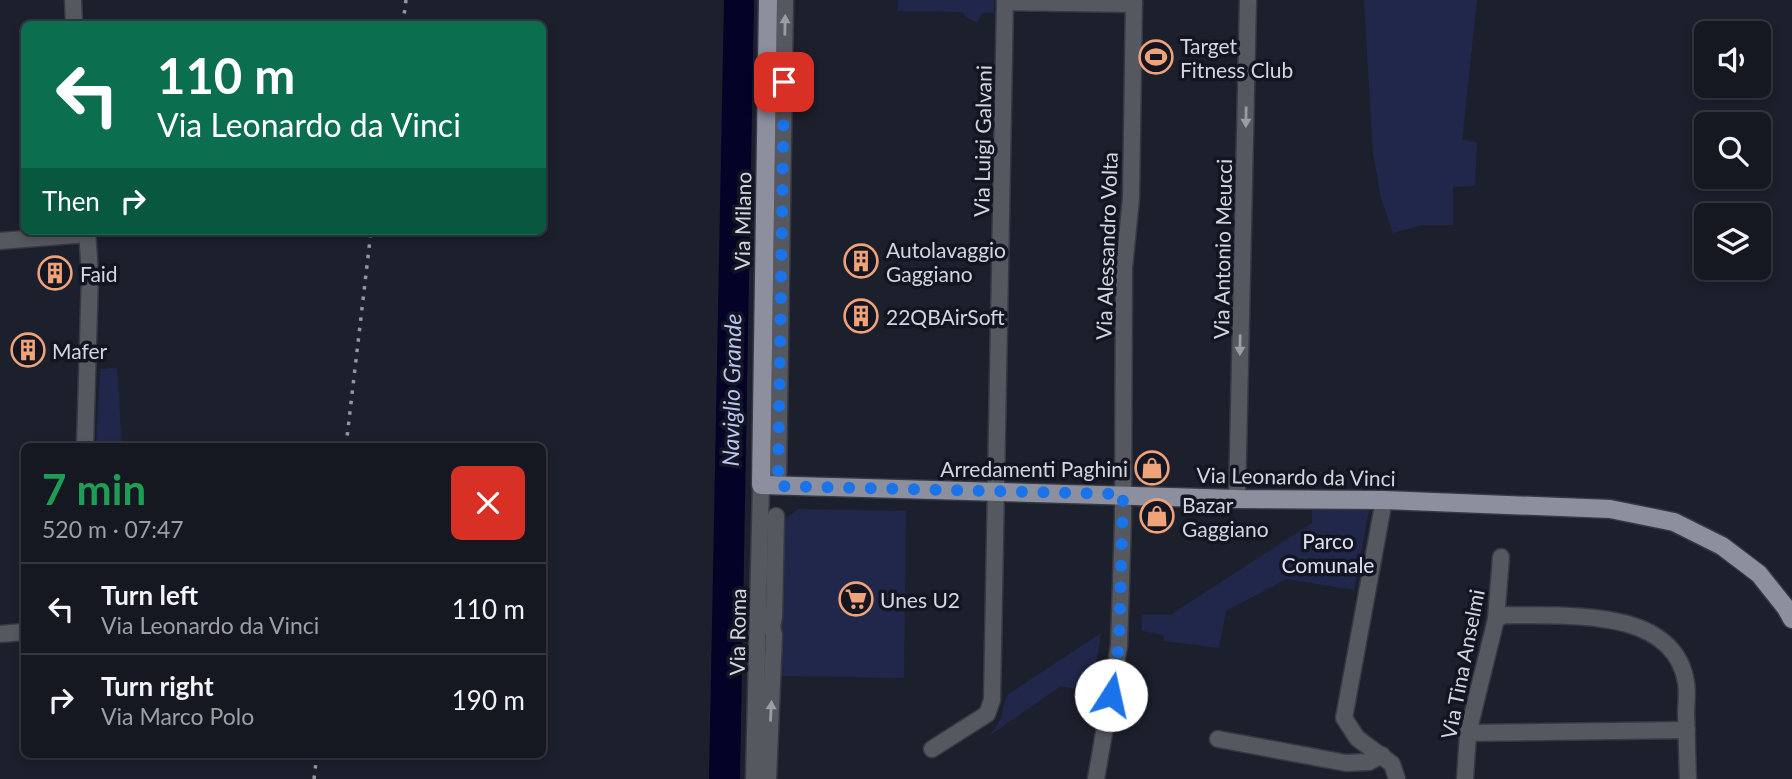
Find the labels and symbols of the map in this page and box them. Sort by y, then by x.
one-way arrow [779,14,791,36]
place label: Target Fitness Club [1180,33,1293,82]
sports icon: Target Fitness Club [1137,38,1175,76]
pin [754,52,814,112]
street label: Via Luigi Galvani [968,65,996,217]
one-way arrow [1240,106,1252,128]
street label: Via Alessandro Volta [1090,152,1122,340]
street label: Via Antonio Meucci [1208,159,1236,339]
street label: Via Milano [729,171,755,270]
place label: Autolavaggio Gaggiano [886,237,1006,286]
building icon: Autolavaggio Gaggiano [842,242,880,280]
building icon: Faid [36,254,74,292]
place label: Faid [80,261,118,286]
building icon: 22QBAirSoft [842,297,880,335]
place label: 22QBAirSoft [886,304,1005,329]
water label: Naviglio Grande [716,313,746,467]
building icon: Mafer [9,331,47,369]
one-way arrow [1235,334,1246,356]
place label: Mafer [52,338,108,363]
shop icon: Arredamenti Paghini [1133,449,1171,487]
place label: Arredamenti Paghini [940,456,1128,481]
street label: Via Leonardo da Vinci [1196,462,1396,490]
place label: Bazar Gaggiano [1182,492,1269,541]
shop icon: Bazar Gaggiano [1138,497,1176,535]
park label: Parco Comunale [1282,528,1374,577]
supermarket icon: Unes U2 [837,580,875,618]
place label: Unes U2 [880,587,960,612]
street label: Via Tina Anselmi [1435,587,1489,741]
street label: Via Roma [724,588,750,676]
position arrow [1074,658,1148,732]
one-way arrow [766,700,777,722]

